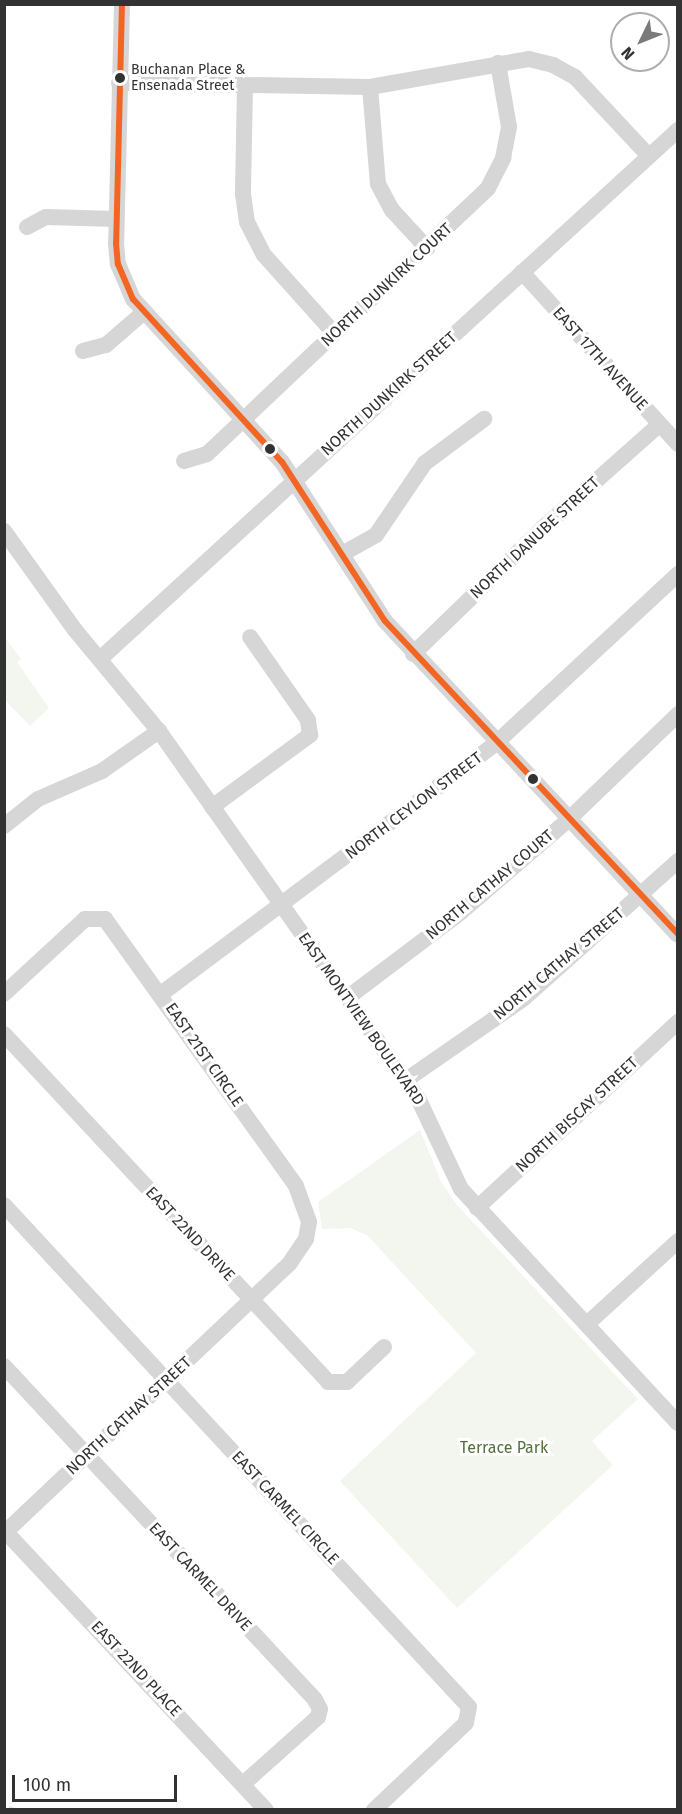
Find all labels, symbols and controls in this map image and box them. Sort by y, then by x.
north arrow [610,12,670,72]
text: N [617,43,639,64]
place label: Buchanan Place & Ensenada Street [131,62,246,94]
marker: Buchanan Place & Ensenada Street [114,72,126,84]
street label: NORTH DUNKIRK COURT [318,219,456,351]
street label: EAST 17TH AVENUE [549,303,651,415]
street label: NORTH DUNKIRK STREET [317,328,461,460]
unlabelled marker [264,443,276,455]
street label: NORTH DANUBE STREET [466,473,604,603]
street label: NORTH CEYLON STREET [342,748,486,864]
unlabelled marker [527,773,539,785]
street label: NORTH CATHAY COURT [422,826,558,944]
street label: NORTH CATHAY STREET [490,904,628,1024]
street label: EAST MONTVIEW BOULEVARD [294,929,428,1109]
street label: EAST 21ST CIRCLE [161,999,247,1111]
street label: NORTH BISCAY STREET [512,1053,642,1177]
street label: EAST 22ND DRIVE [141,1183,239,1285]
street label: NORTH CATHAY STREET [62,1353,196,1479]
park label: Terrace Park [460,1438,548,1458]
street label: EAST CARMEL CIRCLE [227,1447,343,1569]
street label: EAST CARMEL DRIVE [145,1519,255,1635]
street label: EAST 22ND PLACE [87,1617,185,1721]
scale bar [15,1763,180,1801]
text: 100 m [23,1774,71,1796]

